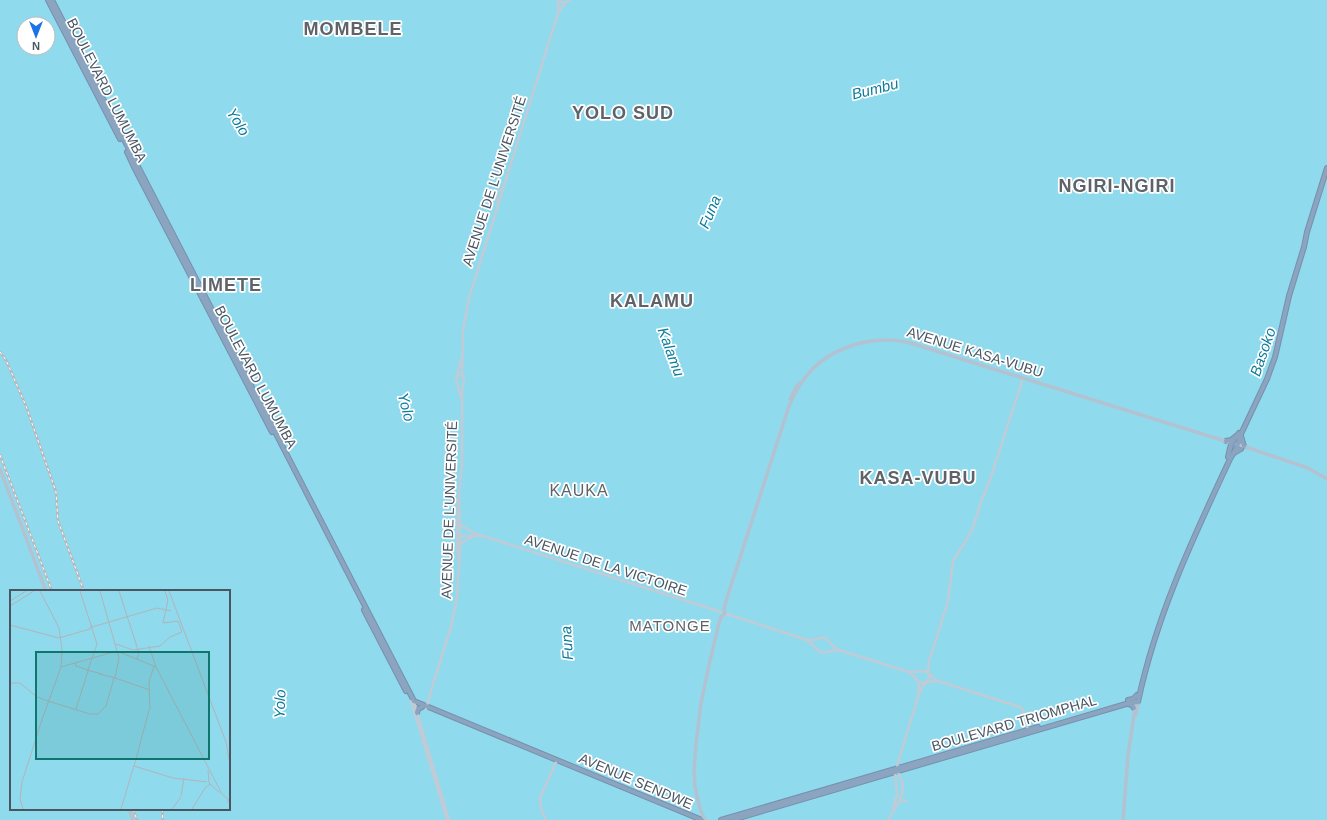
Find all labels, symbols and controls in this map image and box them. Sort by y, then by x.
street label: BOULEVARD LUMUMBA [64,15,151,165]
north arrow [16,16,56,56]
district label: MOMBELE [304,19,403,39]
text: N [32,40,40,52]
water label: Bumbu [850,74,901,103]
street label: AVENUE DE L’UNIVERSITÉ [459,94,529,268]
district label: YOLO SUD [572,103,674,123]
water label: Yolo [223,105,253,139]
district label: NGIRI-NGIRI [1059,176,1176,196]
water label: Funa [695,193,724,231]
district label: LIMETE [190,275,262,295]
district label: KALAMU [610,291,694,311]
street label: BOULEVARD LUMUMBA [212,303,301,452]
street label: AVENUE KASA-VUBU [905,324,1045,380]
water label: Kalamu [655,325,688,379]
water label: Basoko [1246,325,1279,378]
water label: Yolo [394,391,418,423]
street label: AVENUE DE L’UNIVERSITÉ [438,421,460,599]
district label: KASA-VUBU [860,468,977,488]
district label: KAUKA [549,482,609,499]
street label: AVENUE DE LA VICTOIRE [523,531,689,599]
inset map [10,590,230,810]
district label: MATONGE [629,617,711,634]
water label: Funa [557,626,576,661]
water label: Yolo [270,689,289,719]
street label: BOULEVARD TRIOMPHAL [930,692,1098,754]
street label: AVENUE SENDWE [577,750,695,812]

